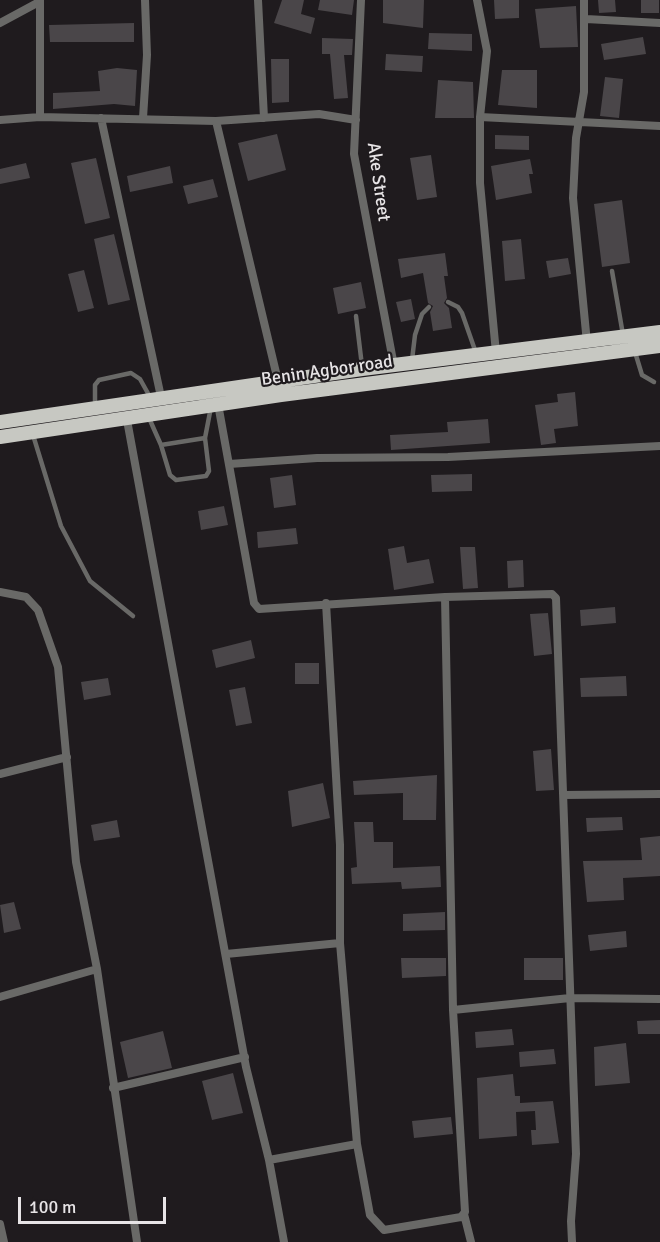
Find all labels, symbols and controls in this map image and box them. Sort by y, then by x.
street label: Ake Street [362,141,394,223]
street label: Benin Agbor road [260,351,394,391]
scale bar [21,1185,170,1223]
text: 100 m [29,1196,76,1218]

